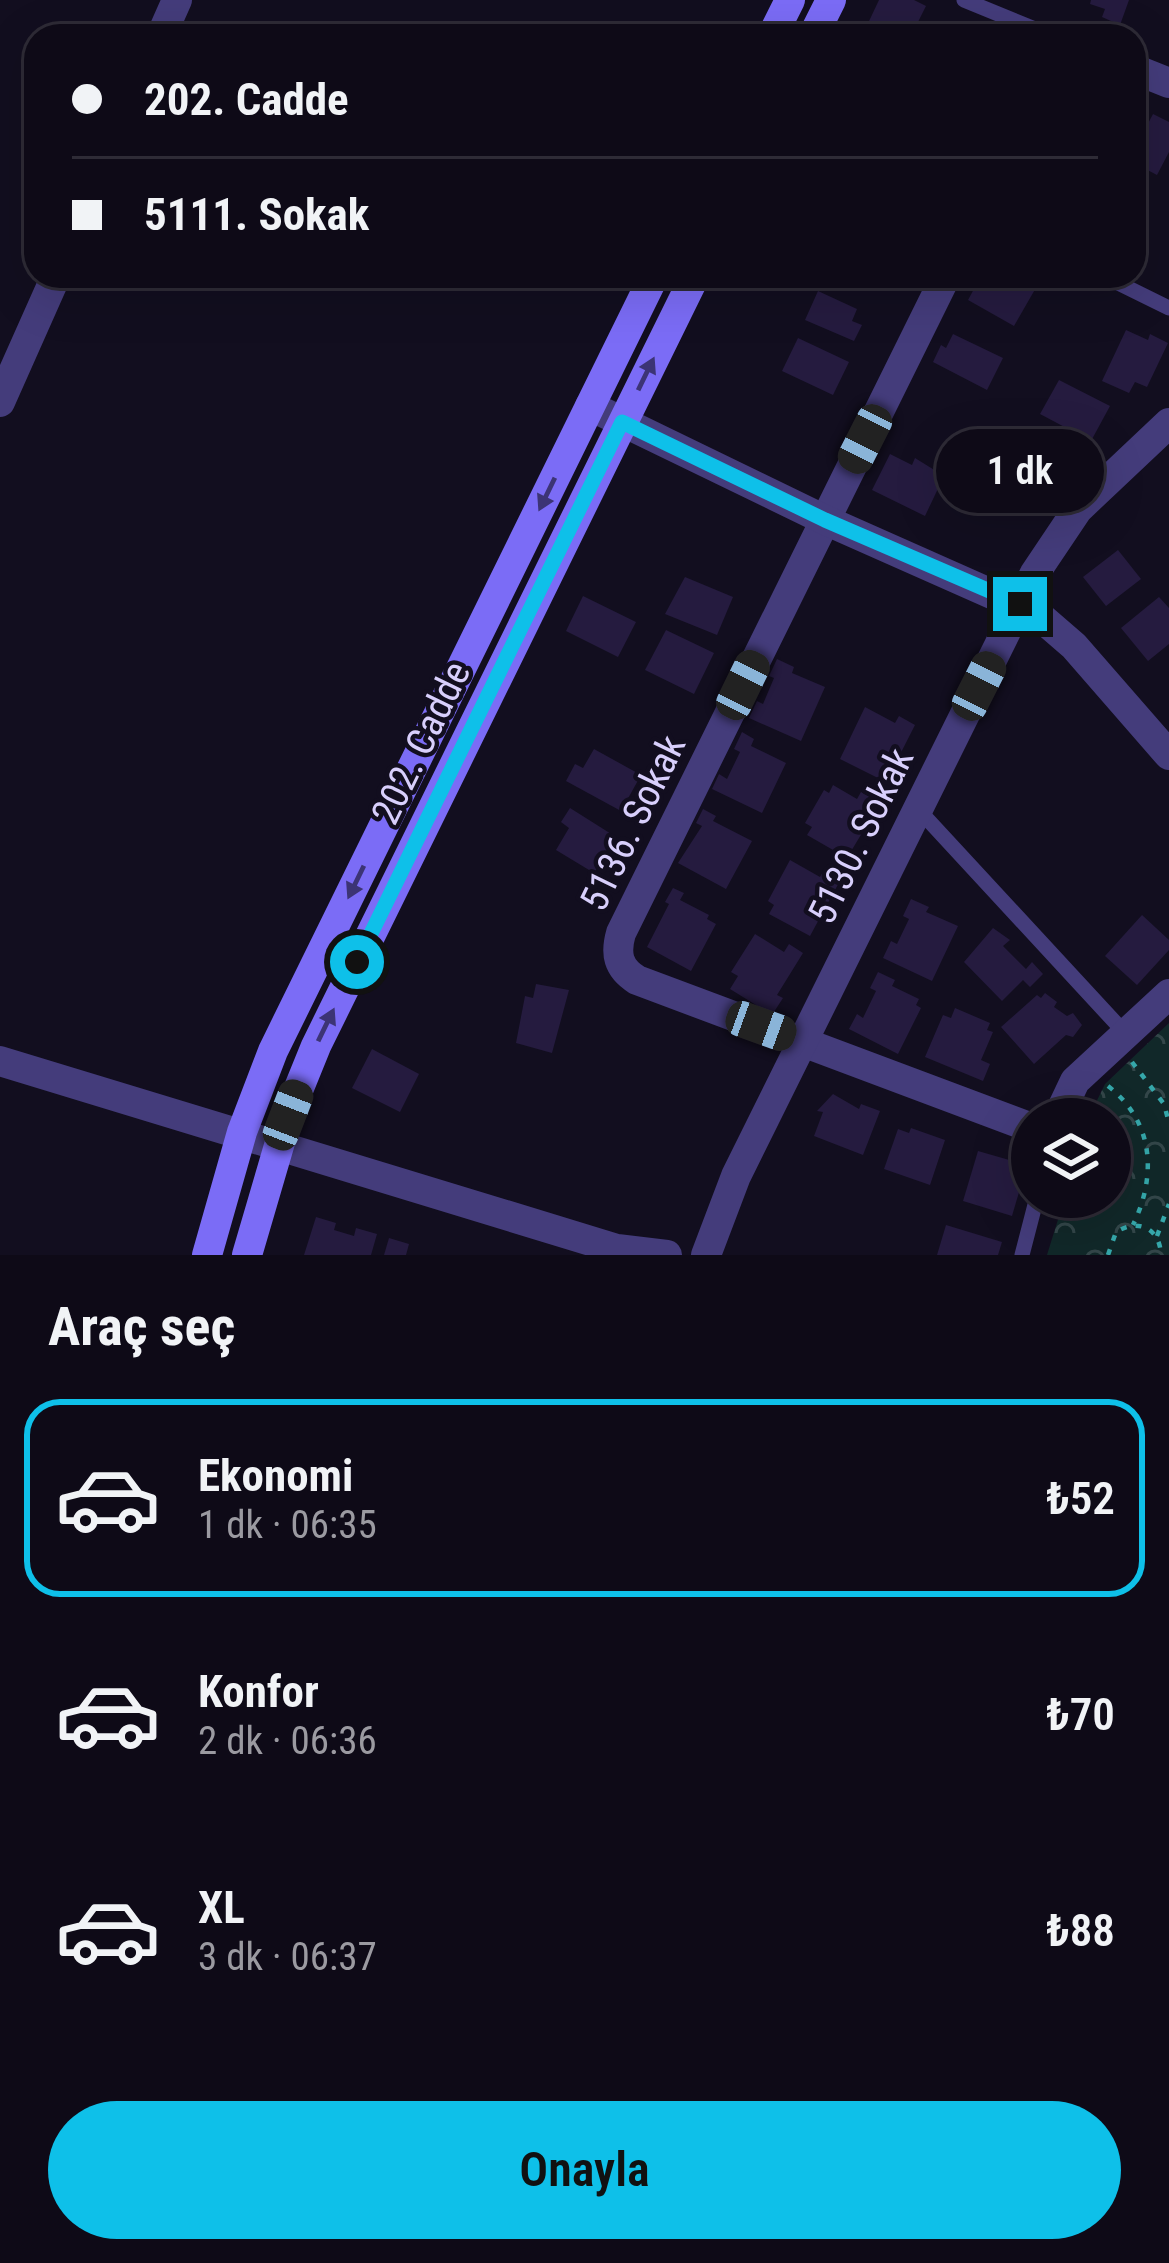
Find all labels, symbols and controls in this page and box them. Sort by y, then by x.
text: 202. Cadde [144,73,349,126]
text: 5111. Sokak [144,188,369,241]
one-way arrow [636,357,656,391]
car [833,399,897,479]
callout: 1 dk [936,430,1104,514]
text: 1 dk [987,448,1053,494]
one-way arrow [537,477,557,511]
route end [993,577,1047,631]
car [711,645,775,725]
car [947,646,1011,726]
street label: 202. Cadde [362,654,480,832]
street label: 5136. Sokak [571,727,695,918]
street label: 5130. Sokak [799,740,923,931]
one-way arrow [346,864,366,899]
route start [330,935,384,989]
car [721,997,801,1055]
one-way arrow [315,1008,335,1043]
car [258,1075,318,1155]
map controls [1011,1098,1131,1218]
button: layers [1011,1098,1131,1218]
text: Araç seç [48,1295,235,1358]
icon: car [54,1444,162,1552]
text: Ekonomi [198,1449,353,1502]
text: ₺52 [1046,1472,1115,1525]
text: 1 dk · 06:35 [198,1502,377,1548]
icon: car [54,1660,162,1768]
text: Konfor [198,1665,319,1718]
text: ₺70 [1046,1688,1115,1741]
text: 2 dk · 06:36 [198,1718,377,1764]
icon: car [54,1876,162,1984]
text: XL [198,1881,245,1934]
text: ₺88 [1046,1904,1115,1957]
text: 3 dk · 06:37 [198,1934,377,1980]
button: Onayla [48,2101,1121,2239]

